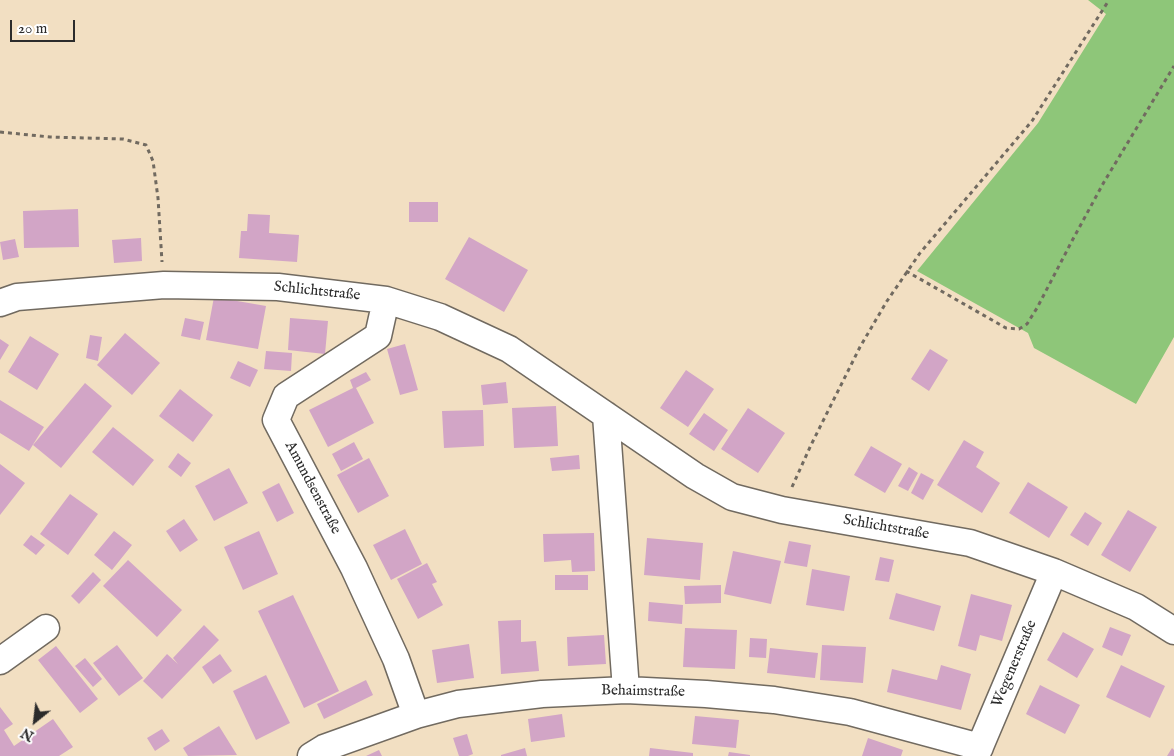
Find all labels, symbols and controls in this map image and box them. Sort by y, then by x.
scale bar [12,10,78,42]
text: 20 m [18,19,47,38]
street label: Schlichtstraße [273,279,361,305]
street label: Amundsenstraße [280,438,344,538]
street label: Schlichtstraße [842,512,930,544]
street label: Wegenerstraße [989,618,1041,710]
street label: Behaimstraße [601,682,685,702]
north arrow [10,696,60,746]
text: N [18,723,37,745]

